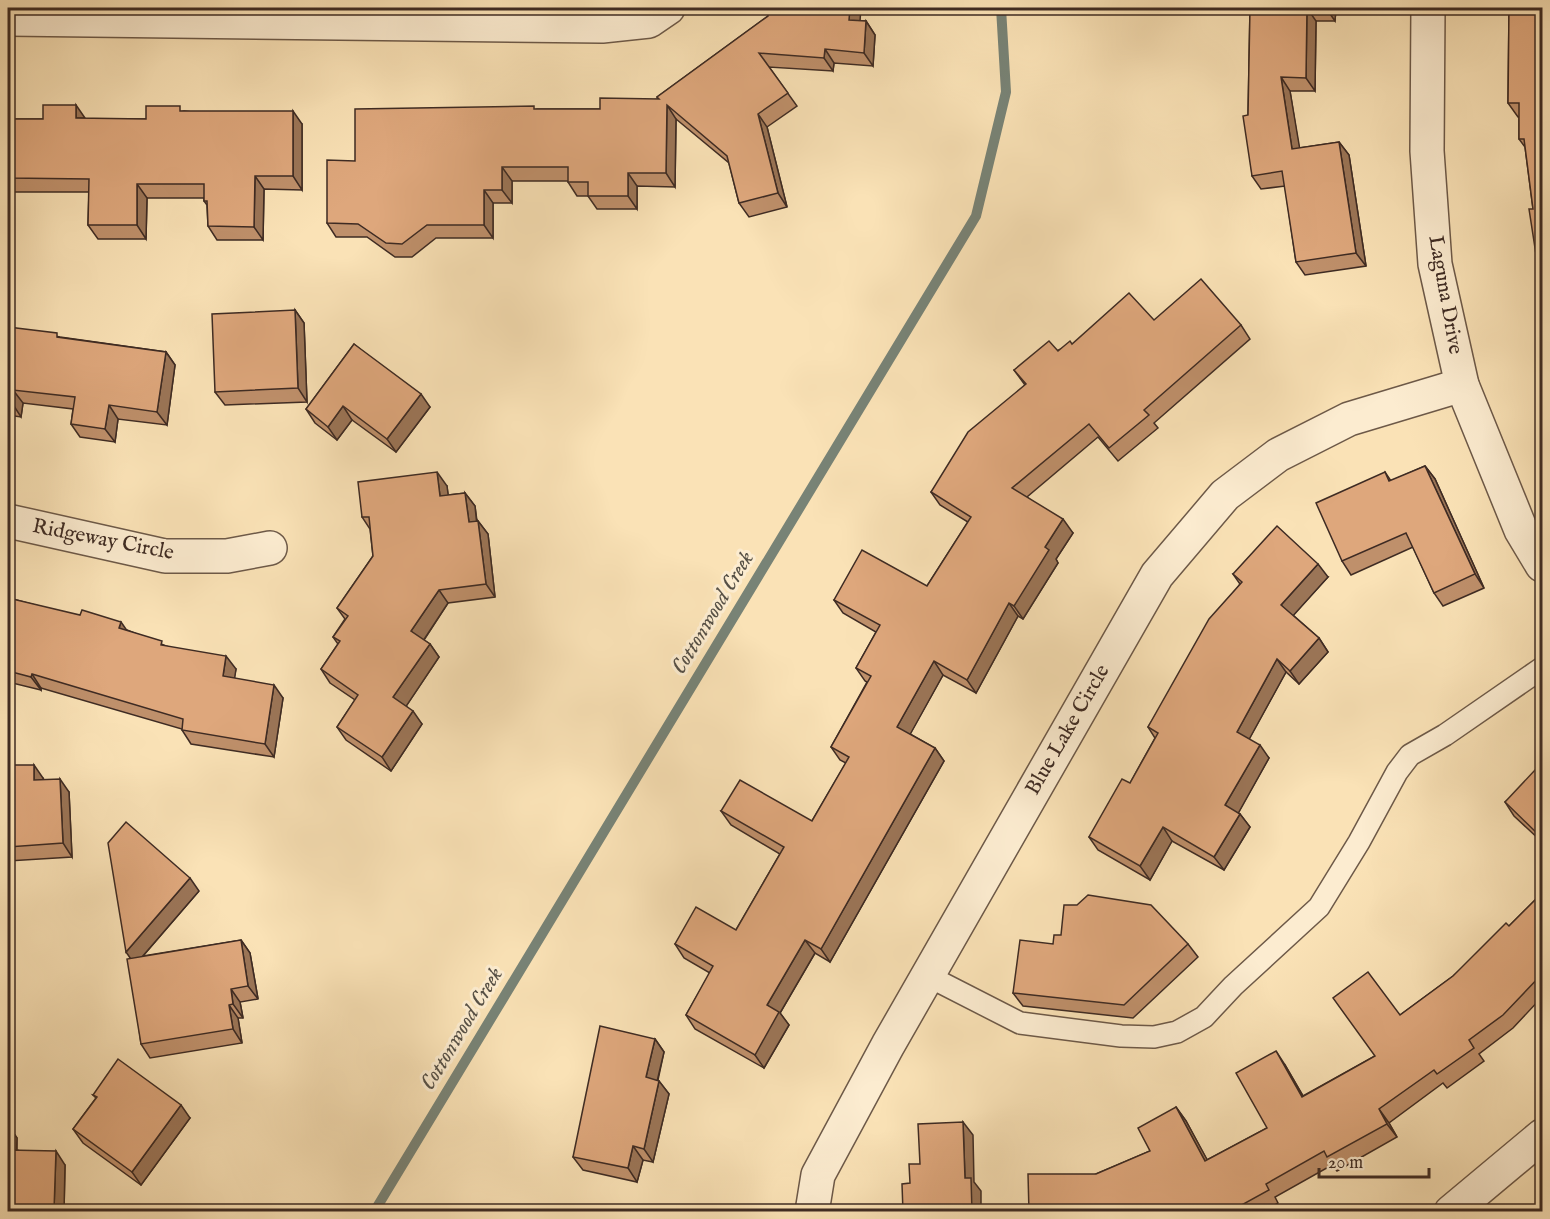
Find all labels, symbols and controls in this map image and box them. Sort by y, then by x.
street label: Laguna Drive [1421,234,1469,357]
street label: Ridgeway Circle [30,513,176,567]
water label: Cottonwood Creek [665,546,761,680]
street label: Blue Lake Circle [1020,659,1117,800]
water label: Cottonwood Creek [414,962,510,1096]
scale bar [1319,1141,1428,1179]
text: 20 m [1328,1152,1363,1175]

